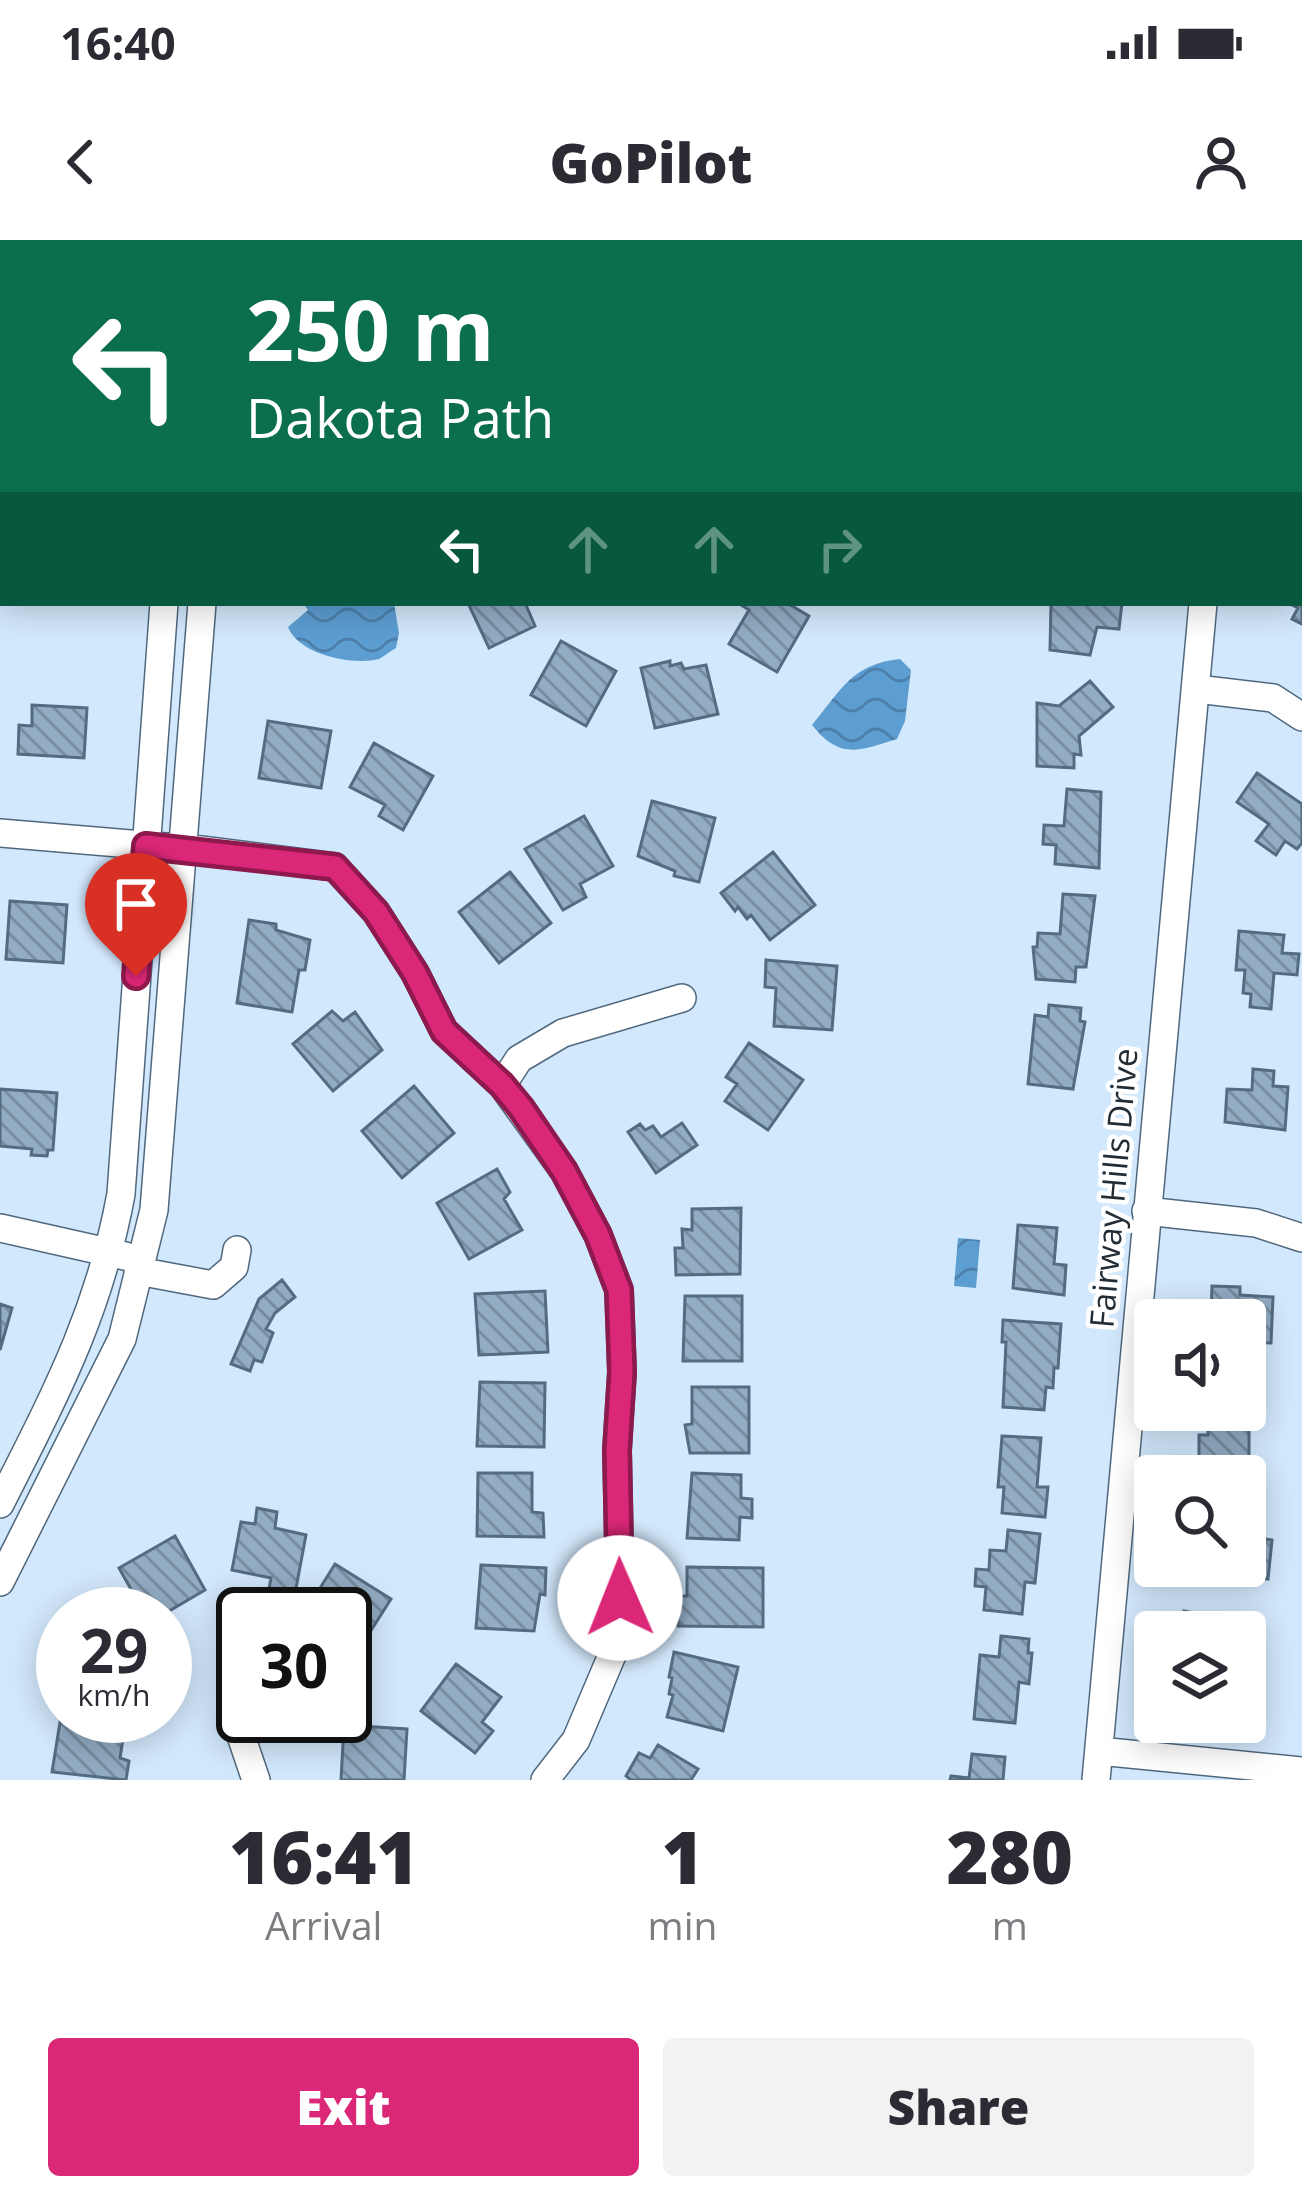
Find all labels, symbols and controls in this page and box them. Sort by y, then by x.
text: 16:40 [60,12,176,73]
text: GoPilot [550,125,752,199]
icon: back [48,129,114,195]
icon: person [1188,129,1254,195]
text: 250 m [246,271,494,386]
icon: left [48,288,204,444]
text: Dakota Path [246,380,554,454]
icon: left [429,516,495,582]
icon: ahead [555,516,621,582]
icon: ahead [681,516,747,582]
icon: right [807,516,873,582]
pin [85,853,187,976]
icon: arrive [103,871,169,937]
street label: Fairway Hills Drive [1078,1046,1148,1330]
map controls [1134,1299,1266,1743]
button: sound [1134,1299,1266,1431]
button: search [1134,1455,1266,1587]
position arrow [557,1535,683,1661]
speed limit sign: 30 [216,1587,372,1743]
text: 29 [80,1609,148,1691]
button: layers [1134,1611,1266,1743]
text: km/h [78,1674,150,1715]
text: 16:41 [229,1807,419,1905]
text: 1 [661,1807,704,1905]
text: 280 [946,1807,1073,1905]
text: Arrival [265,1898,382,1951]
text: min [648,1898,717,1951]
text: m [992,1898,1028,1951]
button: Exit [48,2038,639,2176]
button: Share [663,2038,1254,2176]

